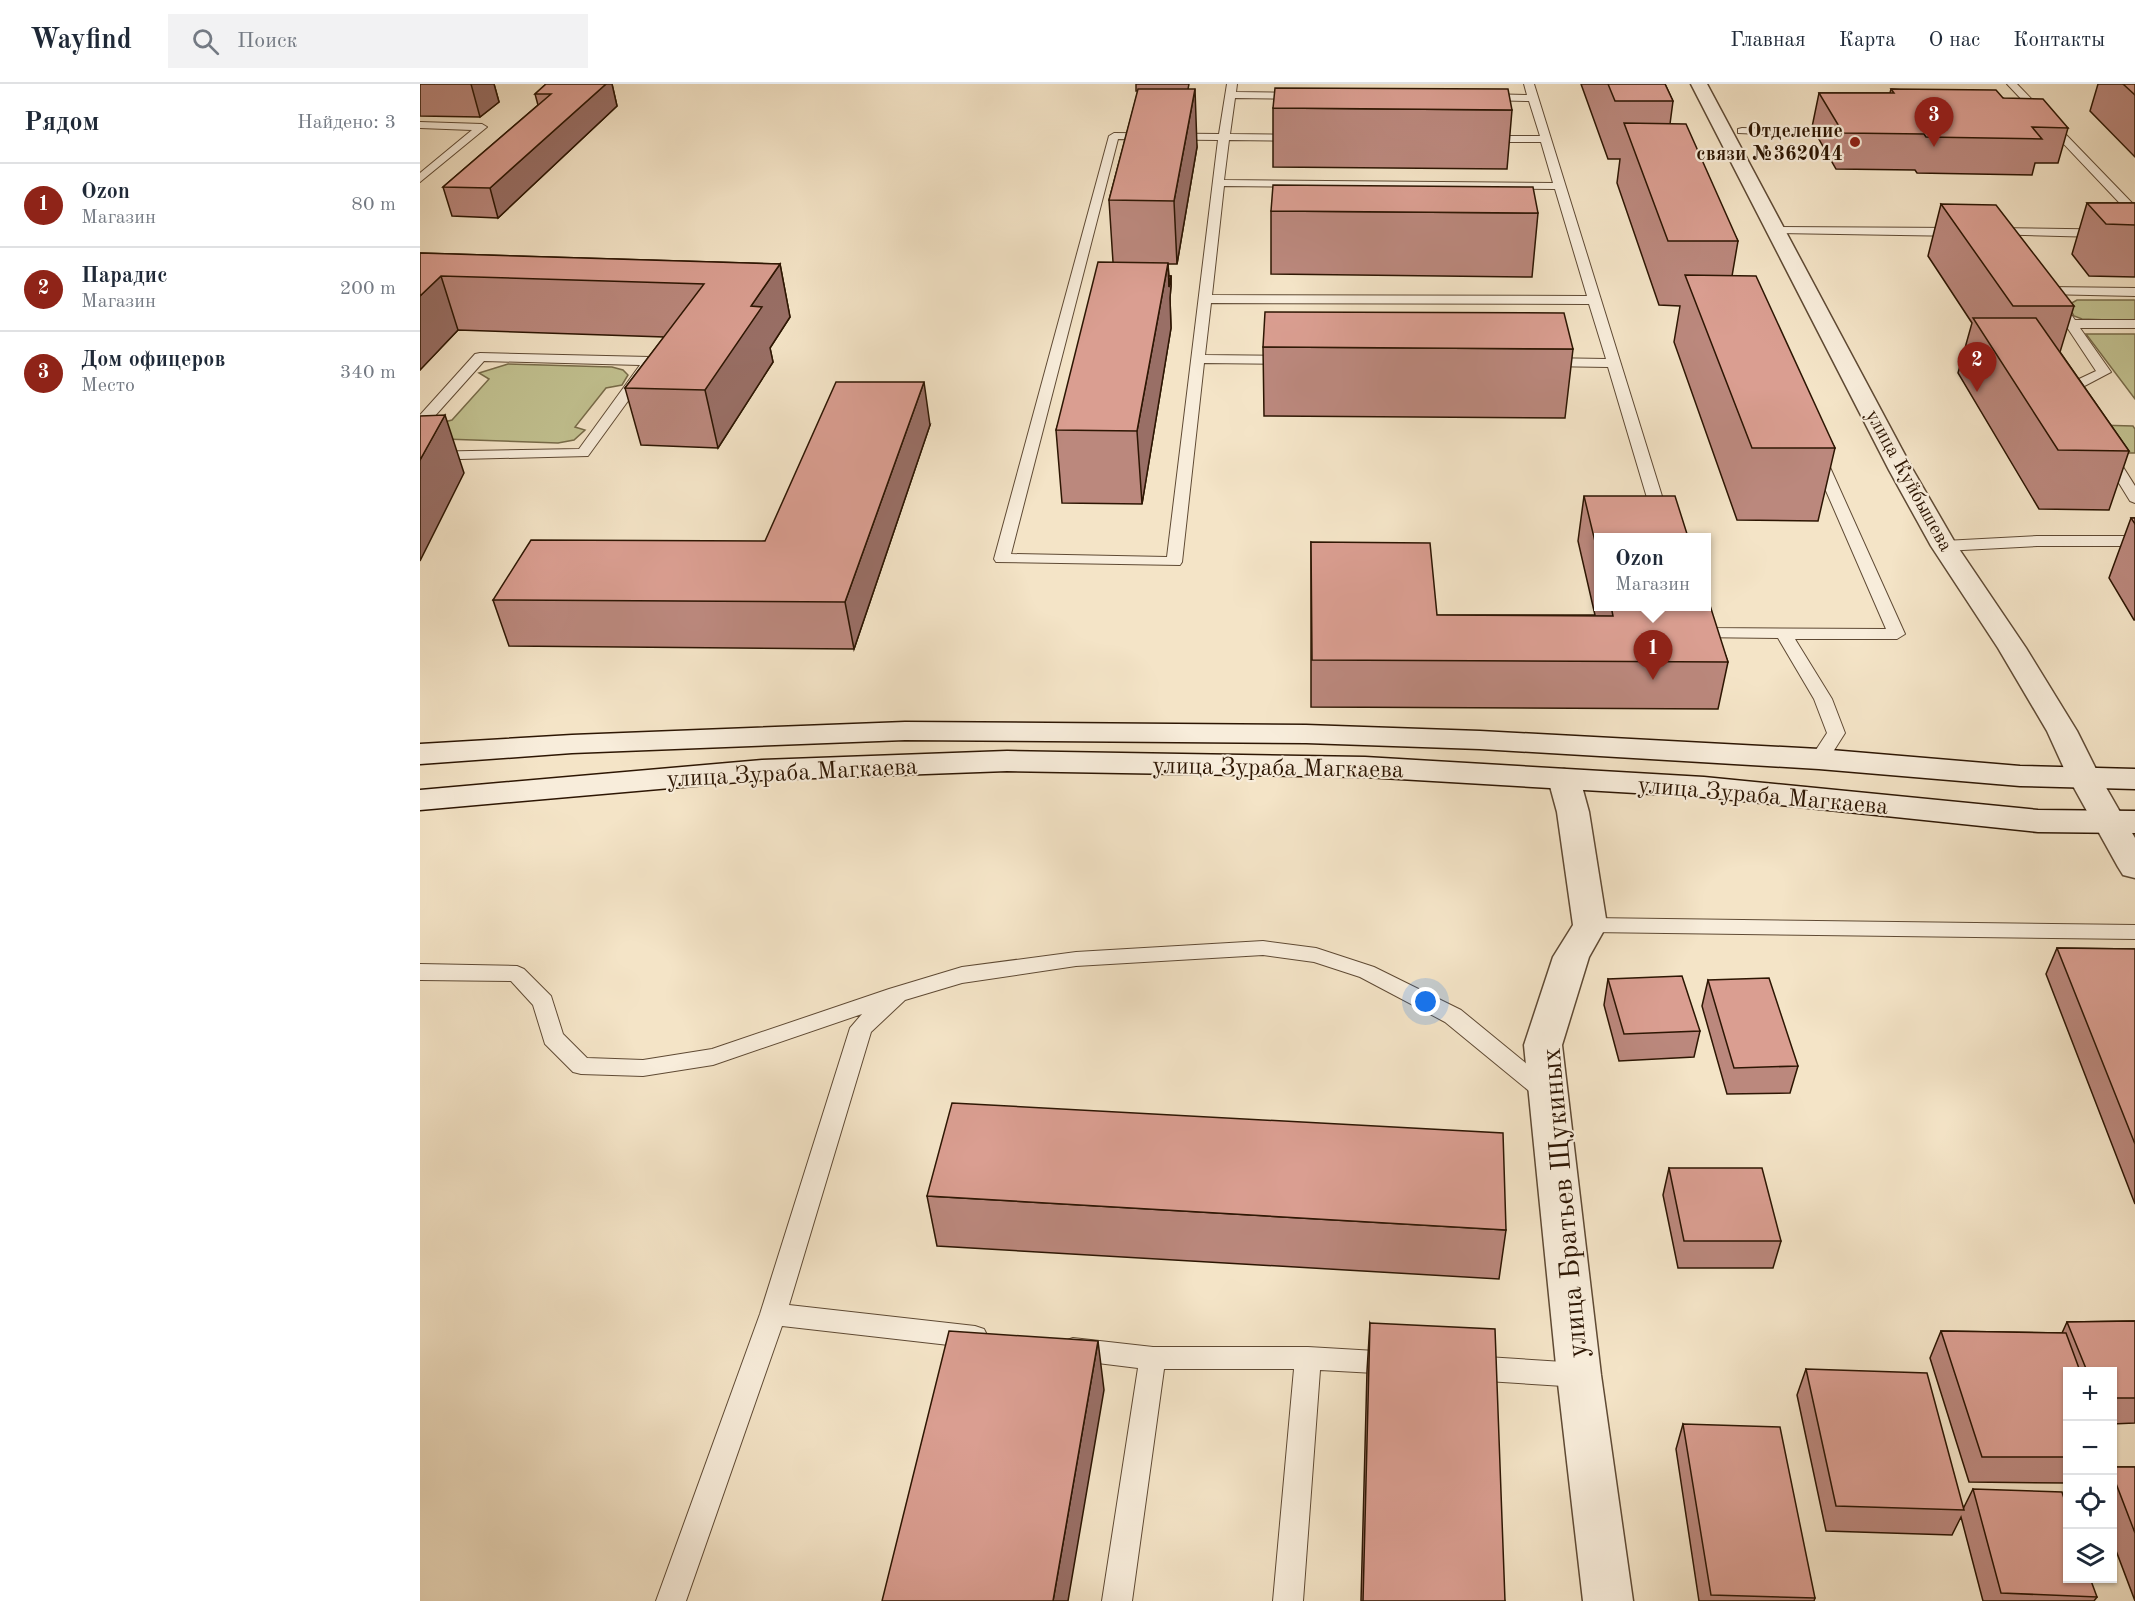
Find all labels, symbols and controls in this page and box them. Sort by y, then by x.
search box [168,14,588,68]
icon: search [189,25,222,58]
text: Wayfind [30,27,132,55]
text: Поиск [237,30,298,52]
text: Главная [1730,30,1806,51]
text: Карта [1839,30,1896,51]
text: О нас [1929,30,1980,51]
text: Контакты [2013,30,2105,51]
pin: 3 [1914,98,1954,147]
text: Рядом [24,110,99,136]
text: Найдено: 3 [297,113,396,133]
place label: Отделение связи №362044 [1696,122,1843,165]
marker: Отделение связи №362044 [1848,135,1862,149]
text: Ozon [81,181,130,203]
text: 1 [38,195,49,215]
text: 80 m [351,195,396,215]
text: Магазин [81,208,156,228]
text: Парадис [81,265,167,287]
text: 2 [38,279,49,299]
text: 200 m [340,279,396,299]
text: Магазин [81,292,156,312]
pin: 2 [1958,342,1996,392]
text: Дом офицеров [81,349,225,371]
text: 3 [38,363,49,383]
text: 340 m [340,363,396,383]
text: Место [81,376,135,396]
street label: улица Куйбышева [1861,407,1956,555]
popup [1594,533,1711,611]
text: Ozon [1615,548,1664,570]
text: Магазин [1615,575,1690,595]
pin: 1 [1634,630,1672,680]
street label: улица Зураба Магкаева [666,755,918,793]
street label: улица Зураба Магкаева [1152,755,1404,783]
street label: улица Зураба Магкаева [1637,774,1889,820]
your location [1411,987,1440,1016]
street label: улица Братьев Щукиных [1538,1046,1594,1359]
map controls [2063,1367,2117,1583]
button: + [2063,1367,2117,1421]
button: − [2063,1421,2117,1475]
button: locate [2063,1475,2117,1529]
button: layers [2063,1529,2117,1583]

